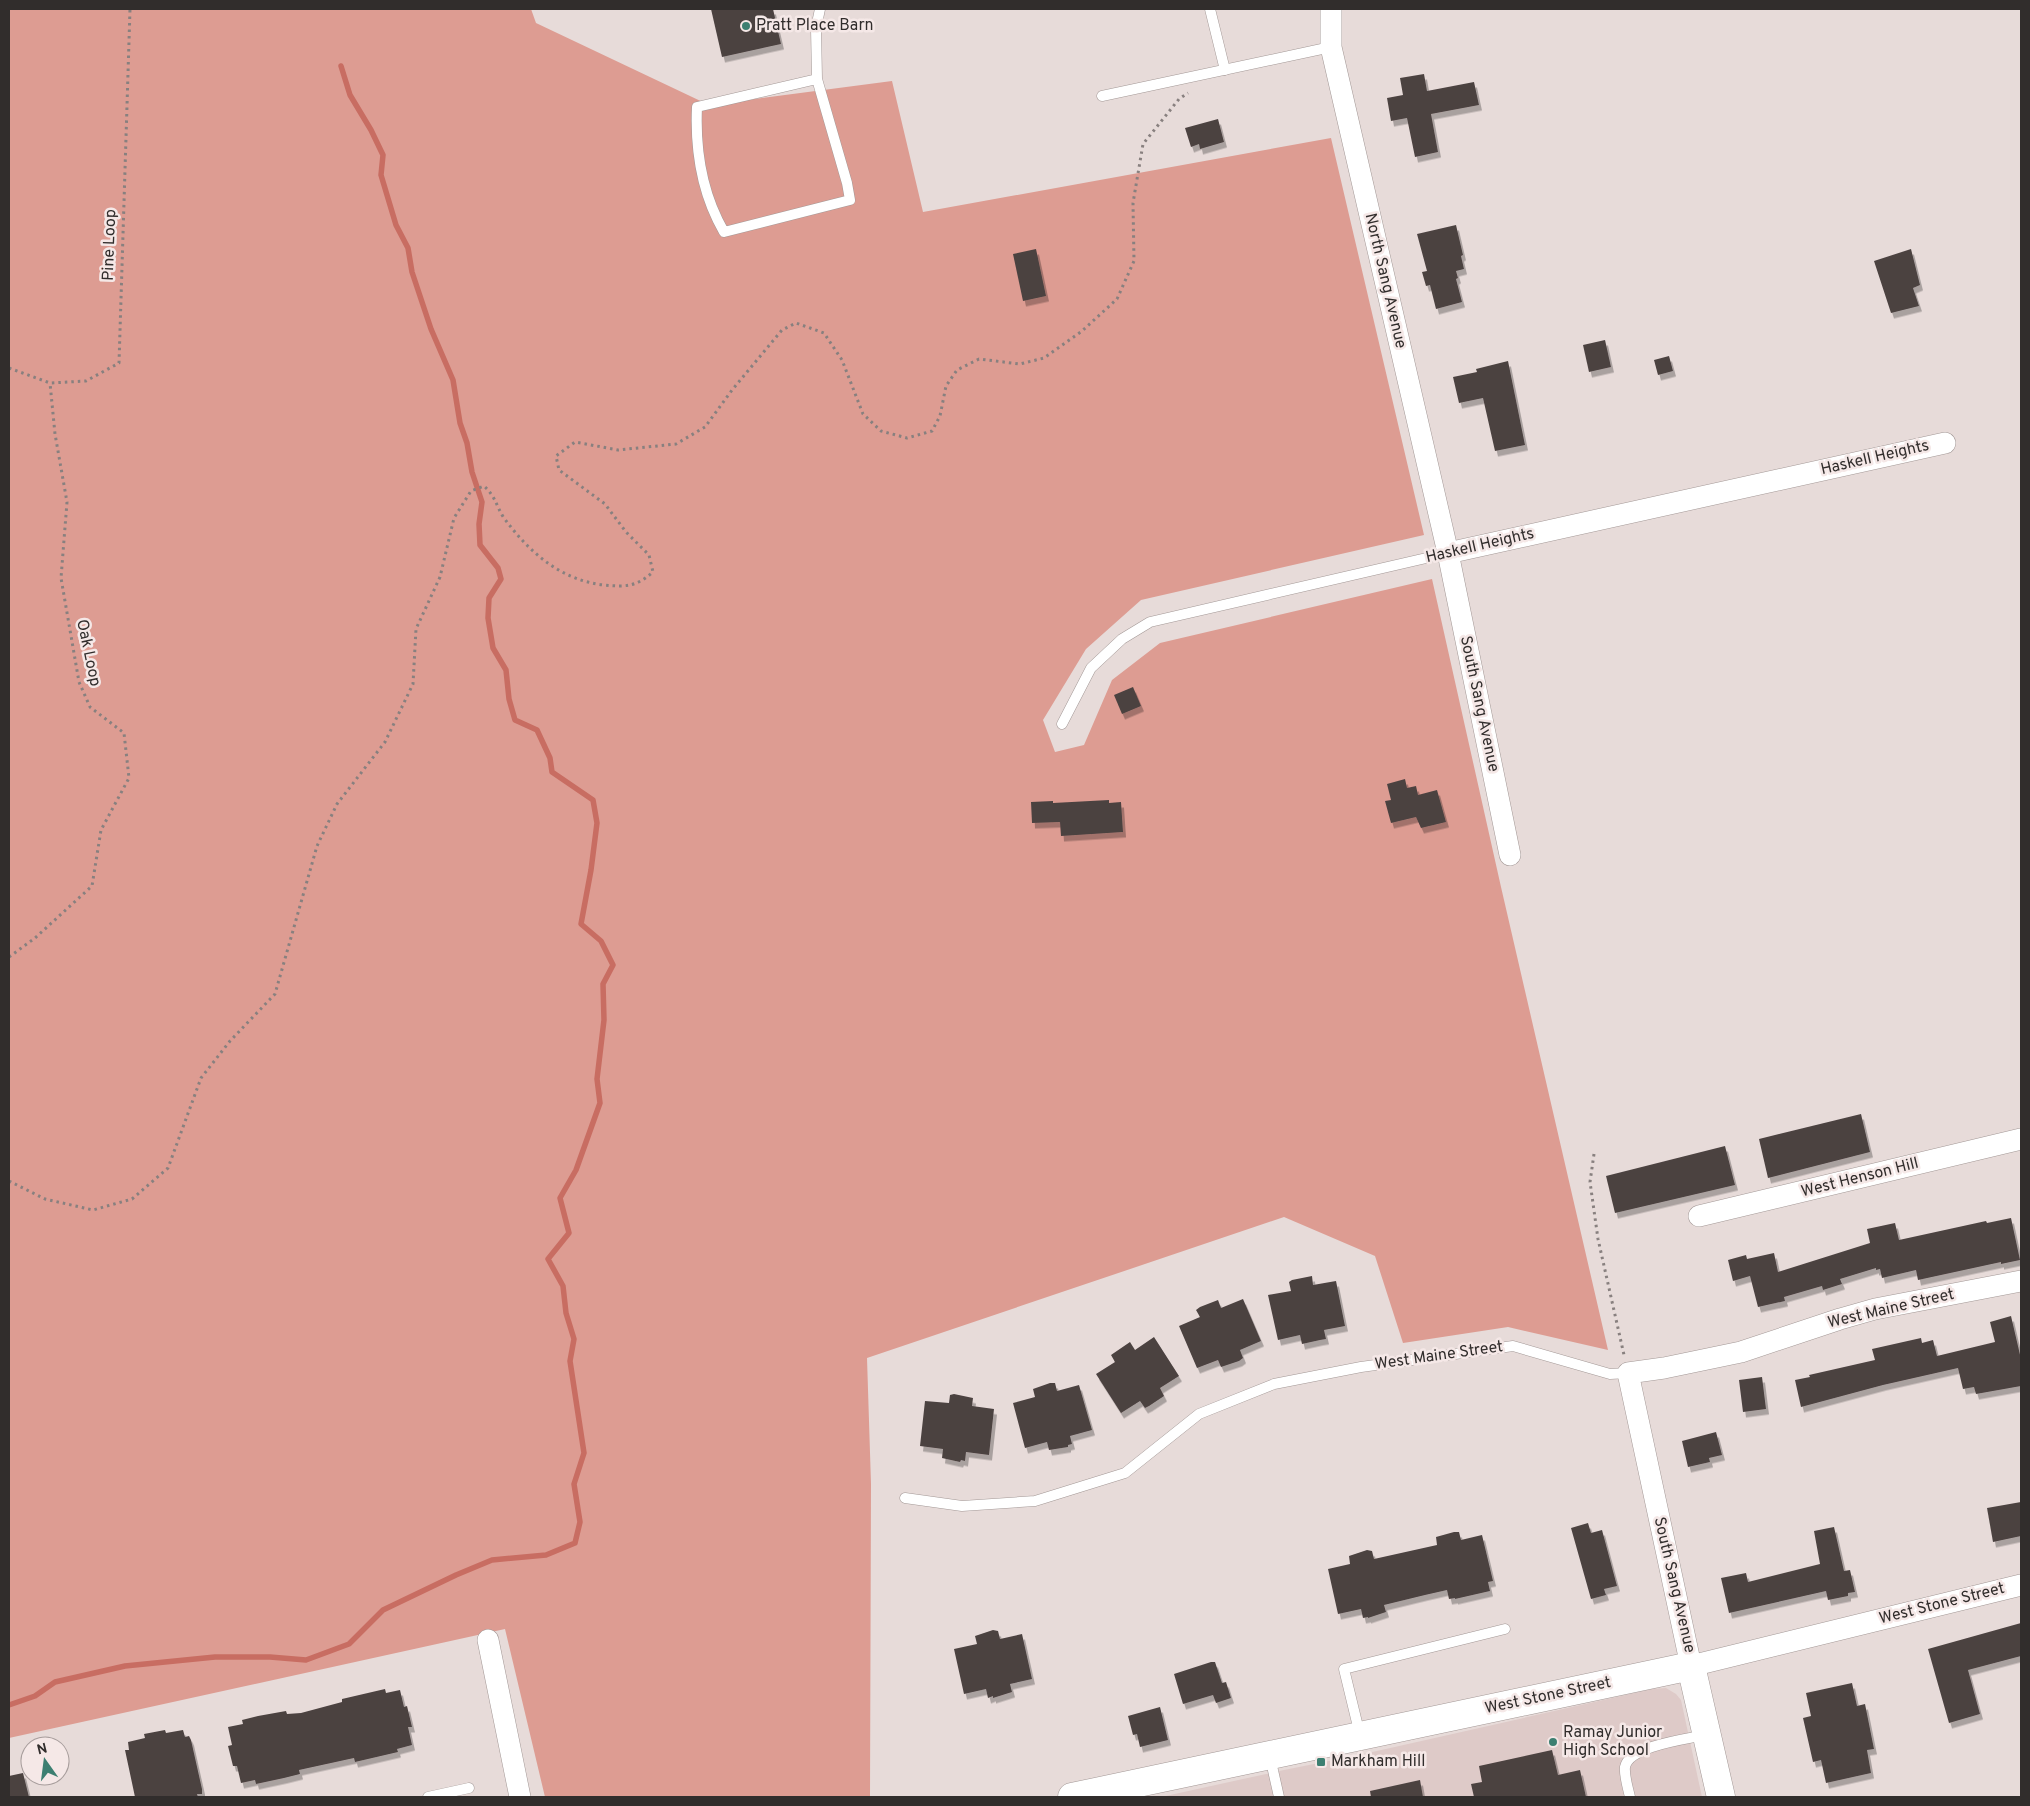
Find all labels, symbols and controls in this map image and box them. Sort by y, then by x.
place label: Pratt Place Barn [756,16,874,36]
marker: Pratt Place Barn [740,20,752,32]
street label: Pine Loop [99,209,121,281]
street label: North Sang Avenue [1360,211,1410,351]
street label: Haskell Heights [1819,436,1931,480]
street label: Haskell Heights [1424,524,1536,568]
street label: Oak Loop [71,618,105,688]
street label: South Sang Avenue [1455,634,1503,774]
street label: West Henson Hill [1799,1154,1921,1202]
street label: West Maine Street [1826,1285,1956,1333]
street label: West Maine Street [1374,1337,1504,1375]
street label: South Sang Avenue [1649,1515,1699,1655]
street label: West Stone Street [1877,1579,2007,1629]
street label: West Stone Street [1483,1673,1613,1719]
place label: Ramay Junior High School [1563,1723,1662,1761]
north arrow [20,1736,70,1786]
marker: Ramay Junior High School [1547,1736,1559,1748]
text: N [35,1740,49,1759]
place label: Markham Hill [1331,1752,1425,1772]
marker: Markham Hill [1315,1756,1327,1768]

